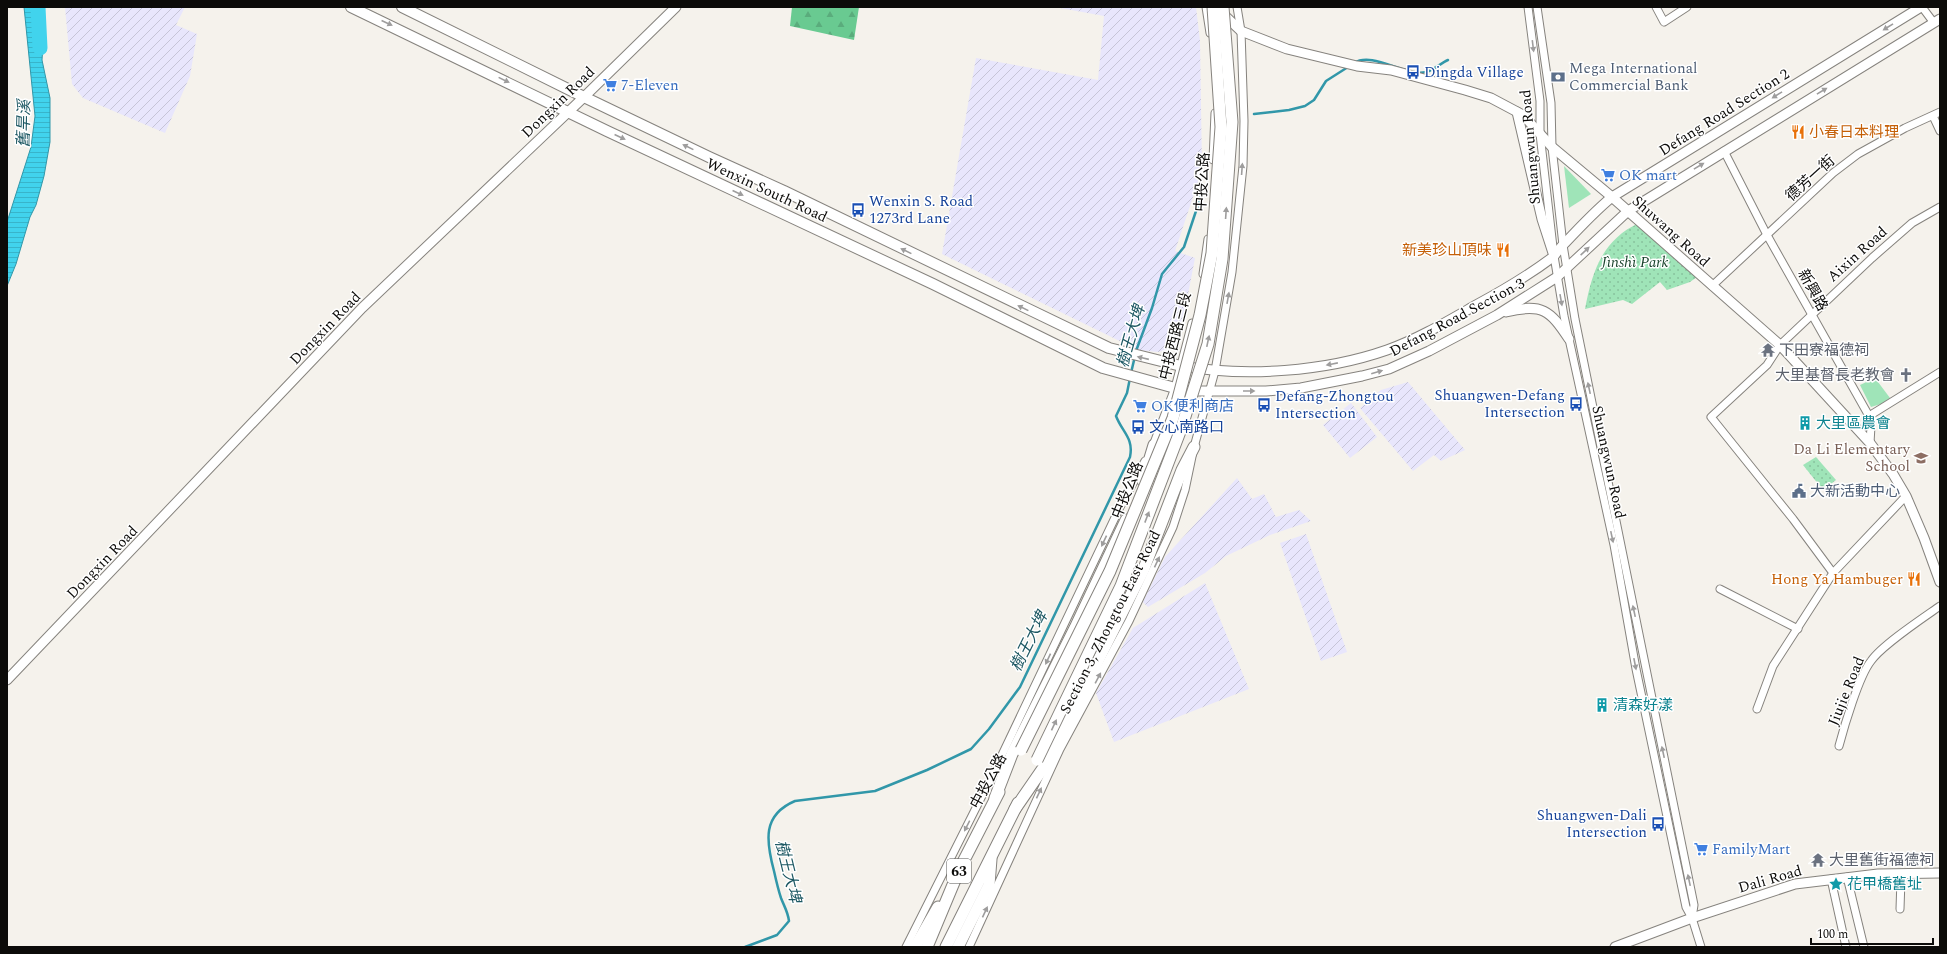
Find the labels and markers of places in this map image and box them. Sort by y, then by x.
place label: Mega International Commercial Bank [1569,57,1697,97]
place label: Dingda Village [1424,61,1524,84]
bus stop icon: Dingda Village [1405,64,1421,80]
bank icon: Mega International Commercial Bank [1550,69,1566,85]
place label: 7-Eleven [621,74,679,97]
supermarket icon: 7-Eleven [602,77,618,93]
place label: 小春日本料理 [1809,121,1899,144]
restaurant icon: 小春日本料理 [1790,124,1806,140]
place label: OK mart [1619,164,1677,187]
supermarket icon: OK mart [1600,167,1616,183]
place label: Wenxin S. Road 1273rd Lane [869,190,973,230]
bus stop icon: Wenxin S. Road 1273rd Lane [850,202,866,218]
place label: 新美珍山頂味 [1402,239,1492,262]
restaurant icon: 新美珍山頂味 [1495,242,1511,258]
place label: 下田寮福德祠 [1779,339,1869,362]
temple icon: 下田寮福德祠 [1760,342,1776,358]
place label: 大里基督長老教會 [1775,364,1895,387]
church icon: 大里基督長老教會 [1898,367,1914,383]
place label: Shuangwen-Defang Intersection [1435,384,1565,424]
place label: Defang-Zhongtou Intersection [1275,385,1394,425]
place label: OK便利商店 [1151,395,1234,418]
bus stop icon: Shuangwen-Defang Intersection [1568,396,1584,412]
bus stop icon: Defang-Zhongtou Intersection [1256,397,1272,413]
supermarket icon: OK便利商店 [1132,398,1148,414]
place label: 大里區農會 [1816,412,1891,435]
building icon: 大里區農會 [1797,415,1813,431]
place label: 文心南路口 [1149,416,1224,439]
bus stop icon: 文心南路口 [1130,419,1146,435]
place label: Da Li Elementary School [1793,438,1911,478]
school or university icon: Da Li Elementary School [1913,450,1929,466]
place label: 大新活動中心 [1810,480,1900,503]
public building icon: 大新活動中心 [1791,483,1807,499]
place label: Hong Ya Hambuger [1771,568,1903,591]
restaurant icon: Hong Ya Hambuger [1906,571,1922,587]
place label: 清森好漾 [1613,694,1673,717]
building icon: 清森好漾 [1594,697,1610,713]
place label: Shuangwen-Dali Intersection [1537,804,1647,844]
bus stop icon: Shuangwen-Dali Intersection [1650,816,1666,832]
place label: FamilyMart [1712,838,1790,861]
supermarket icon: FamilyMart [1693,841,1709,857]
place label: 大里舊街福德祠 [1829,849,1934,872]
temple icon: 大里舊街福德祠 [1810,852,1826,868]
place label: 花甲橋舊址 [1847,873,1922,896]
place icon: 花甲橋舊址 [1828,876,1844,892]

